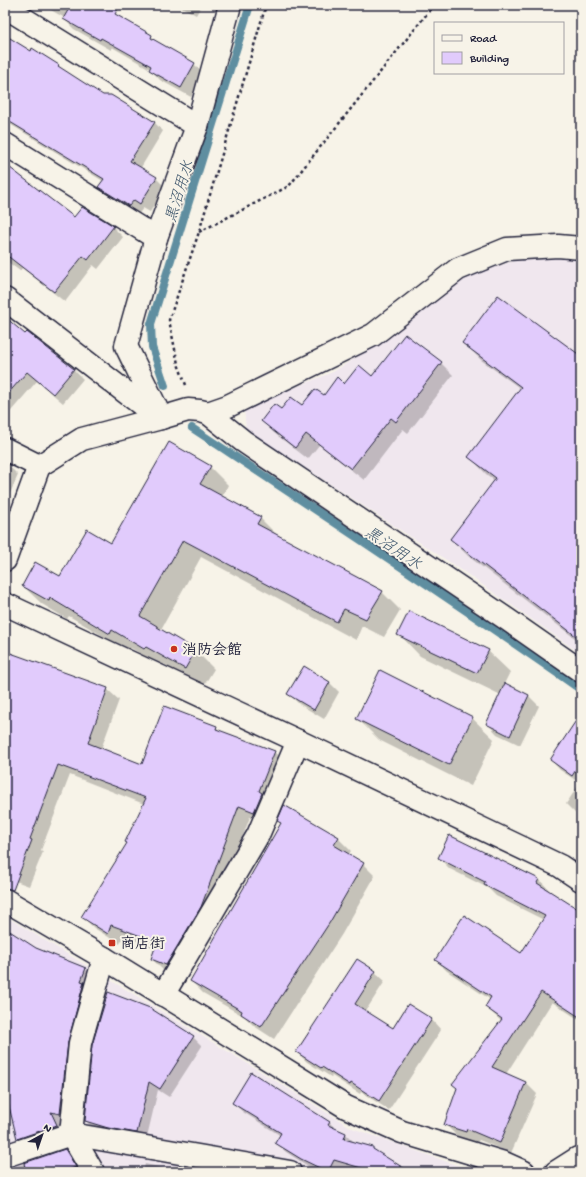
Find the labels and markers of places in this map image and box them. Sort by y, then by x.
place label: 消防会館 [182,641,242,660]
marker: 消防会館 [169,644,179,654]
place label: 商店街 [120,935,165,954]
marker: 商店街 [107,938,117,948]

